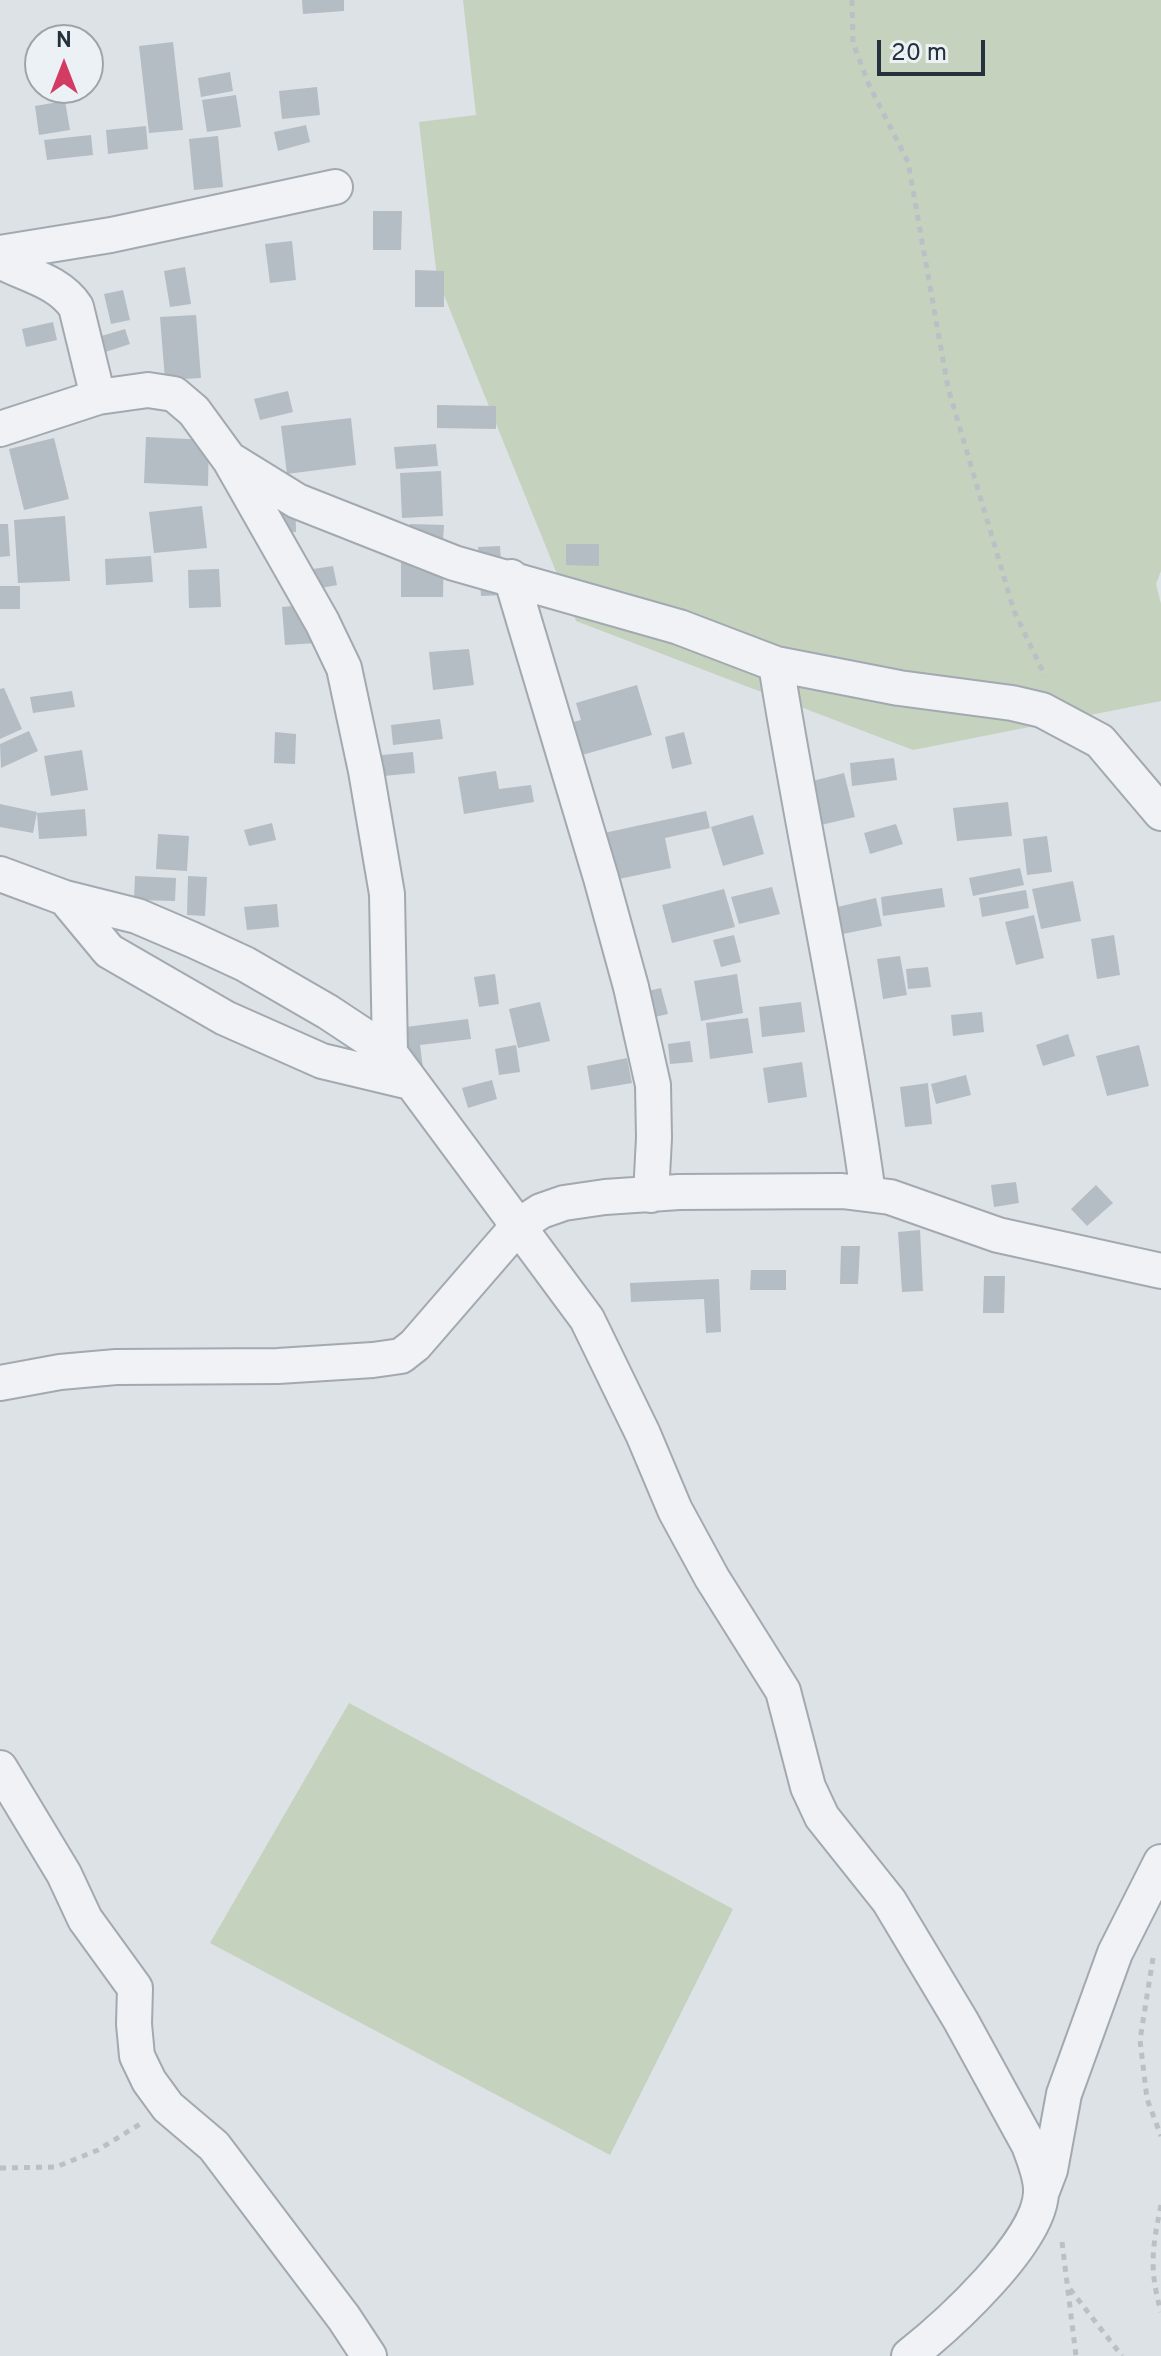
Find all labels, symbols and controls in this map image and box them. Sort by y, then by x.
north arrow [24,24,104,104]
scale bar [881,24,989,74]
text: N [56,28,72,55]
text: 20 m [891,39,947,69]

